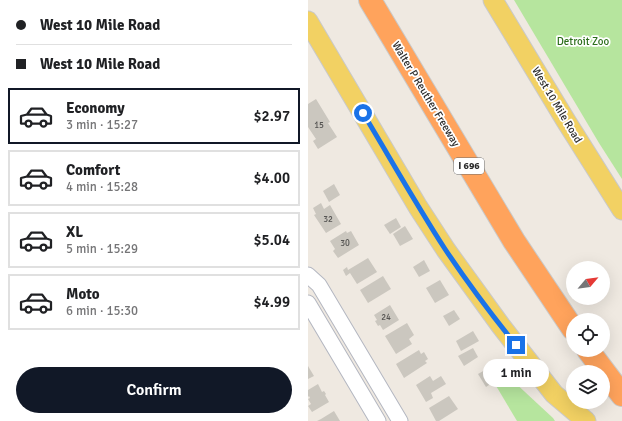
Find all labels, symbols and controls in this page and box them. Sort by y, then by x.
text: West 10 Mile Road [40,16,160,34]
park label: Detroit Zoo [557,35,610,48]
street label: Walter P Reuther Freeway [389,39,463,150]
text: West 10 Mile Road [40,55,160,73]
street label: West 10 Mile Road [529,65,585,145]
icon: car [18,98,54,134]
text: Economy [66,99,125,117]
route start [354,104,372,122]
text: $2.97 [253,107,290,125]
text: 3 min · 15:27 [66,117,138,133]
house number: 15 [314,120,324,131]
road number: I 696 [454,158,484,174]
icon: car [18,160,54,196]
text: Comfort [66,161,120,179]
text: $4.00 [253,169,290,187]
text: 4 min · 15:28 [66,179,138,195]
house number: 32 [323,214,333,225]
icon: car [18,222,54,258]
text: XL [66,223,83,241]
text: $5.04 [253,231,290,249]
house number: 30 [340,238,350,249]
text: 5 min · 15:29 [66,241,138,257]
north arrow [566,261,610,305]
map controls [566,261,610,409]
icon: car [18,284,54,320]
text: Moto [66,285,100,303]
text: $4.99 [253,293,290,311]
text: 6 min · 15:30 [66,303,138,319]
house number: 24 [381,312,391,323]
button: locate [566,313,610,357]
route end [507,336,525,354]
callout: 1 min [483,359,549,387]
text: 1 min [500,365,532,381]
button: layers [566,365,610,409]
button: Confirm [16,367,292,413]

